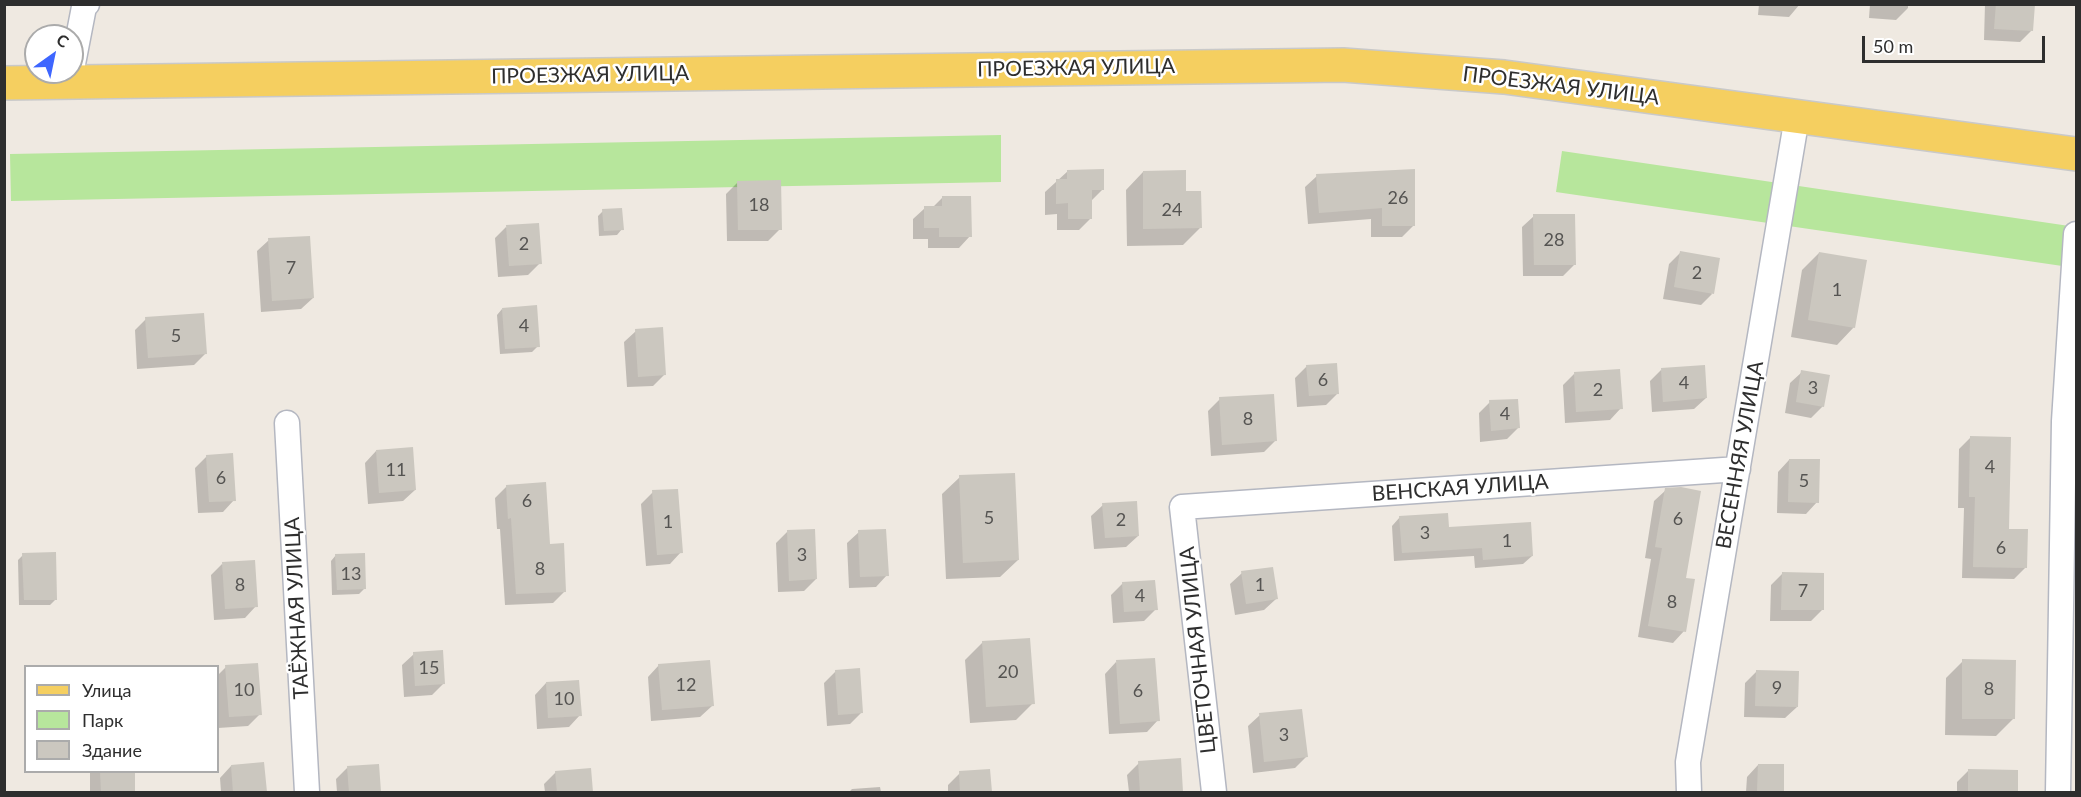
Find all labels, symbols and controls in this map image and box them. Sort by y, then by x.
north arrow [24,24,84,84]
scale bar [1865,24,2048,62]
text: С [53,29,73,51]
text: 50 m [1873,35,1913,57]
street label: ПРОЕЗЖАЯ УЛИЦА [977,54,1175,82]
street label: ПРОЕЗЖАЯ УЛИЦА [491,61,689,89]
street label: ПРОЕЗЖАЯ УЛИЦА [1461,61,1661,111]
house number: 26 [1388,187,1408,209]
house number: 18 [749,194,769,216]
house number: 24 [1162,199,1182,221]
house number: 28 [1544,229,1564,251]
house number: 2 [519,233,529,255]
house number: 7 [286,257,296,279]
house number: 2 [1692,262,1702,284]
house number: 1 [1832,279,1842,301]
house number: 4 [519,315,529,337]
house number: 5 [171,325,181,347]
street label: ВЕСЕННЯЯ УЛИЦА [1711,359,1769,551]
house number: 6 [1318,369,1328,391]
house number: 4 [1679,372,1689,394]
house number: 3 [1808,377,1818,399]
house number: 2 [1593,379,1603,401]
house number: 4 [1500,403,1510,425]
house number: 8 [1243,408,1253,430]
house number: 4 [1985,456,1995,478]
house number: 11 [386,459,406,481]
house number: 6 [216,467,226,489]
street label: ВЕНСКАЯ УЛИЦА [1371,469,1549,507]
house number: 5 [1799,470,1809,492]
house number: 6 [522,490,532,512]
house number: 5 [984,507,994,529]
house number: 6 [1673,508,1683,530]
house number: 2 [1116,509,1126,531]
house number: 1 [663,511,673,533]
street label: ТАЁЖНАЯ УЛИЦА [280,516,314,700]
house number: 3 [1420,522,1430,544]
house number: 1 [1502,530,1512,552]
house number: 6 [1996,537,2006,559]
house number: 3 [797,544,807,566]
street label: ЦВЕТОЧНАЯ УЛИЦА [1175,545,1221,755]
house number: 8 [535,558,545,580]
house number: 13 [341,563,361,585]
house number: 8 [235,574,245,596]
house number: 1 [1255,574,1265,596]
house number: 7 [1798,580,1808,602]
house number: 4 [1135,585,1145,607]
house number: 8 [1667,591,1677,613]
house number: 15 [419,657,439,679]
house number: 20 [998,661,1018,683]
legend [24,665,219,773]
house number: 12 [676,674,696,696]
house number: 9 [1772,677,1782,699]
house number: 8 [1984,678,1994,700]
text: Улица [82,679,132,701]
house number: 10 [234,679,254,701]
house number: 6 [1133,680,1143,702]
house number: 10 [554,688,574,710]
text: Парк [82,709,123,731]
house number: 3 [1279,724,1289,746]
text: Здание [82,739,142,761]

